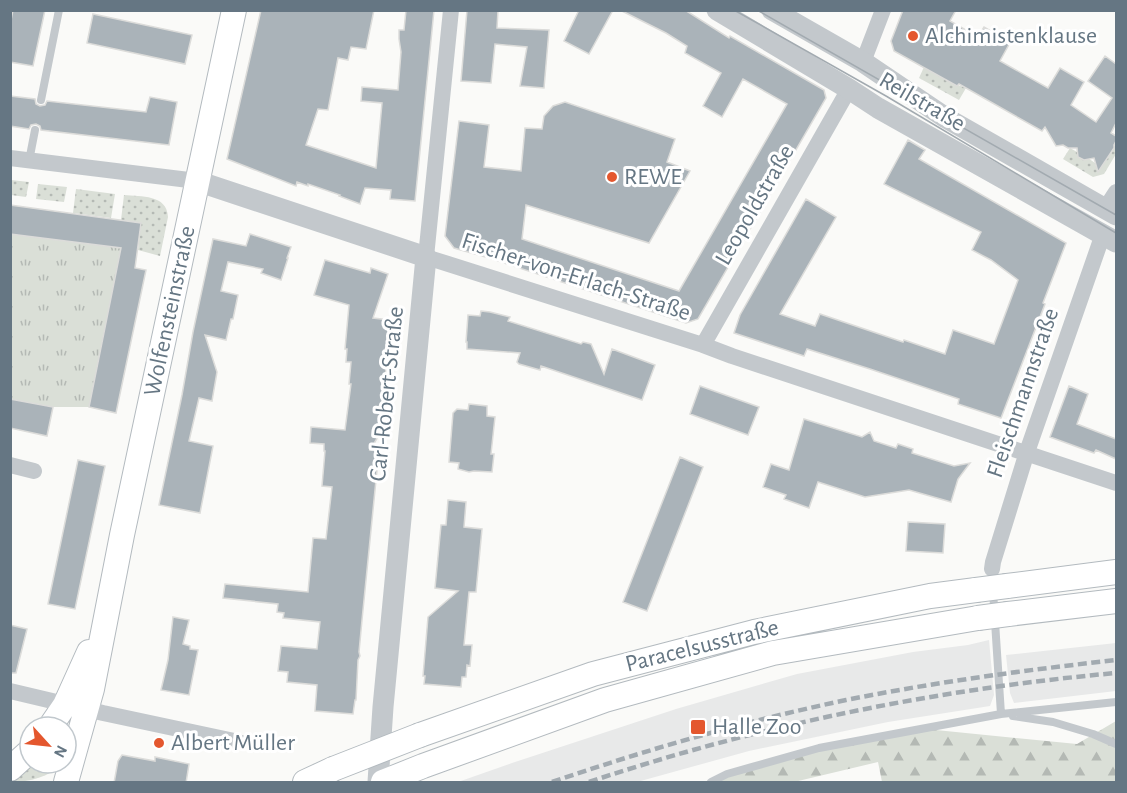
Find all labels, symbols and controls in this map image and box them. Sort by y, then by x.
place label: Alchimistenklause [925,24,1097,48]
marker: Alchimistenklause [906,29,920,43]
street label: Reilstraße [875,68,969,136]
street label: Leopoldstraße [711,141,799,269]
place label: REWE [624,165,682,189]
marker: REWE [605,170,619,184]
street label: Wolfensteinstraße [140,224,200,398]
street label: Fischer-von-Erlach-Straße [459,229,693,325]
street label: Carl-Robert-Straße [366,305,408,483]
street label: Fleischmannstraße [983,305,1063,481]
street label: Paracelsusstraße [623,615,781,677]
north arrow [18,715,78,775]
place label: Halle Zoo [712,715,802,739]
marker: Halle Zoo [689,718,707,736]
place label: Albert Müller [171,731,295,755]
marker: Albert Müller [152,736,166,750]
text: N [51,743,70,760]

